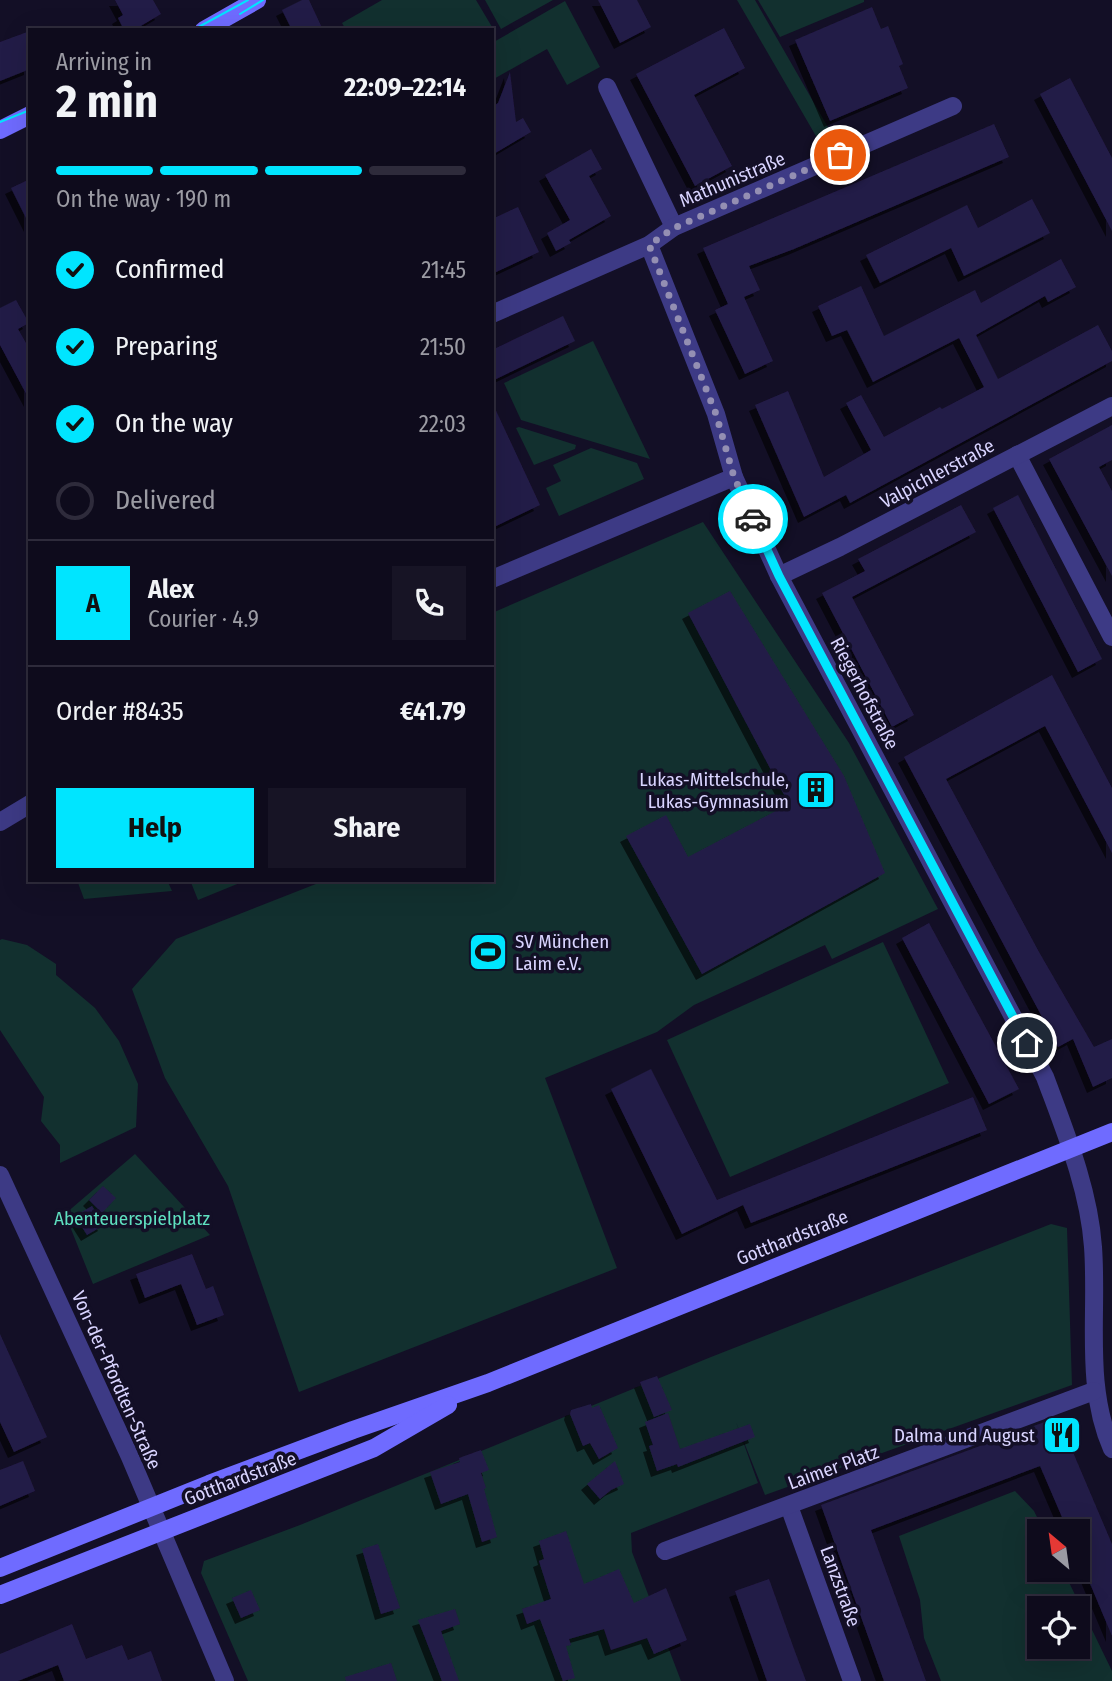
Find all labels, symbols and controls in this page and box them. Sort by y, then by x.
text: Arriving in [56,48,152,76]
text: 22:09–22:14 [344,72,466,103]
text: 2 min [56,74,158,129]
pin [810,125,870,185]
icon: bag [821,136,859,174]
street label: Mathunistraße [676,147,789,212]
text: On the way · 190 m [56,185,231,213]
icon: check [56,251,94,289]
text: Confirmed [115,254,225,285]
text: 21:45 [421,256,466,284]
icon: check [56,328,94,366]
text: Preparing [115,331,217,362]
text: 21:50 [420,333,466,361]
icon: check [56,405,94,443]
text: On the way [115,408,233,439]
text: 22:03 [419,410,466,438]
street label: Valpichlerstraße [876,434,998,513]
courier [718,484,788,554]
text: Delivered [115,485,216,516]
icon: car [734,500,772,538]
button: phone [392,566,466,640]
text: Alex [148,574,194,605]
text: A [86,588,100,619]
text: Courier · 4.9 [148,605,259,633]
street label: Riegerhofstraße [825,633,904,753]
text: Order #8435 [56,696,184,727]
text: €41.79 [400,696,466,727]
place label: Lukas-Mittelschule, Lukas-Gymnasium [639,768,789,813]
building icon: Lukas-Mittelschule, Lukas-Gymnasium [795,769,837,811]
button: Help [56,788,254,868]
button: Share [268,788,466,868]
place label: SV München Laim e.V. [515,930,609,975]
sports icon: SV München Laim e.V. [467,931,509,973]
pin [997,1013,1057,1073]
icon: home [1008,1024,1046,1062]
street label: Gotthardstraße [733,1205,851,1270]
park label: Abenteuerspielplatz [54,1207,210,1230]
street label: Von-der-Pfordten-Straße [67,1288,166,1473]
restaurant icon: Dalma und August [1041,1414,1083,1456]
place label: Dalma und August [894,1424,1036,1447]
street label: Laimer Platz [785,1440,882,1495]
street label: Gotthardstraße [181,1447,299,1510]
north arrow [1027,1519,1090,1582]
map controls [1027,1519,1090,1659]
street label: Lanzstraße [815,1543,866,1630]
button: locate [1027,1596,1090,1659]

